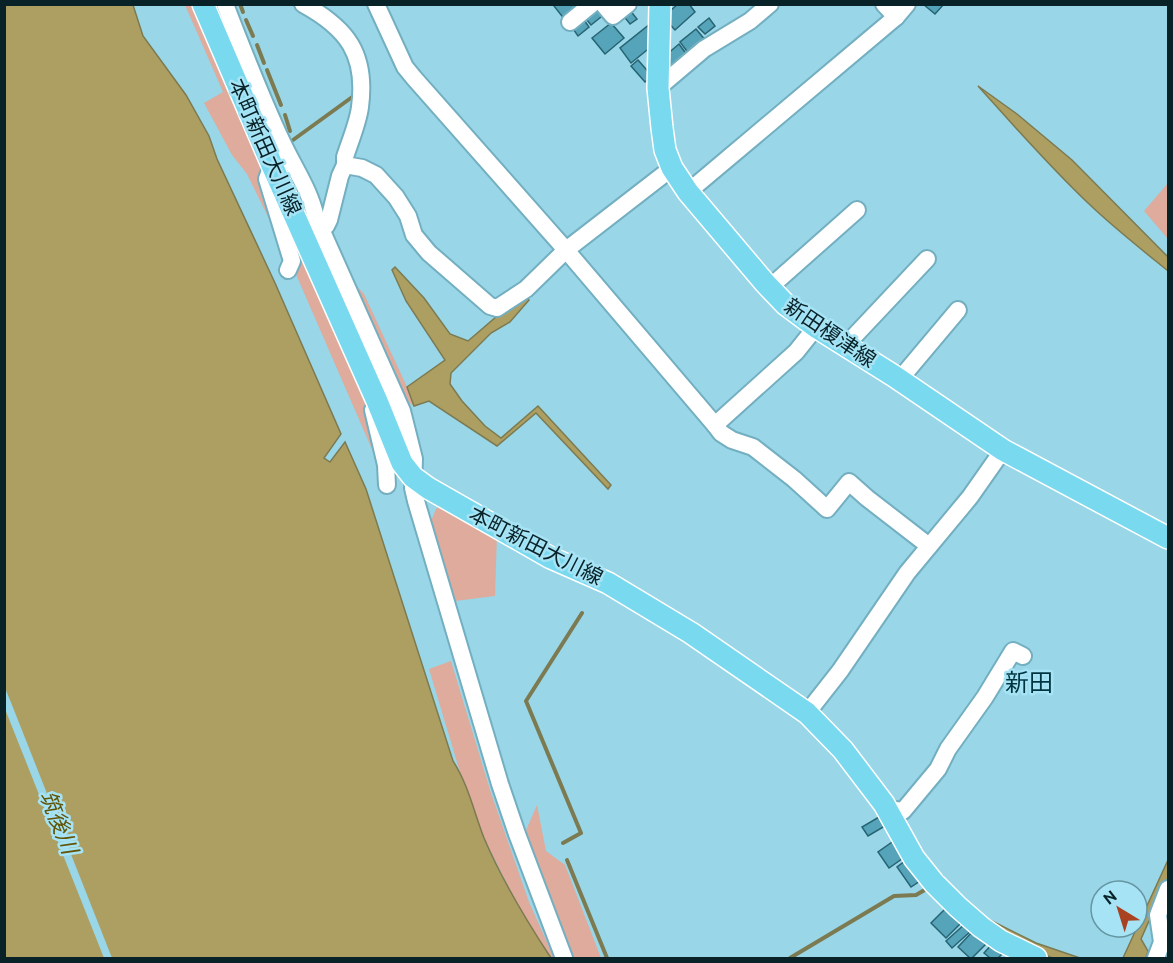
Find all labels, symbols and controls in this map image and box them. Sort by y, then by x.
street label: 本町新田大川線 [225,75,307,219]
street label: 新田榎津線 [780,293,881,371]
street label: 本町新田大川線 [466,501,607,589]
district label: 新田 [1005,669,1053,696]
water label: 筑後川 [36,787,84,859]
north arrow [1089,879,1149,939]
text: N [1100,886,1120,908]

